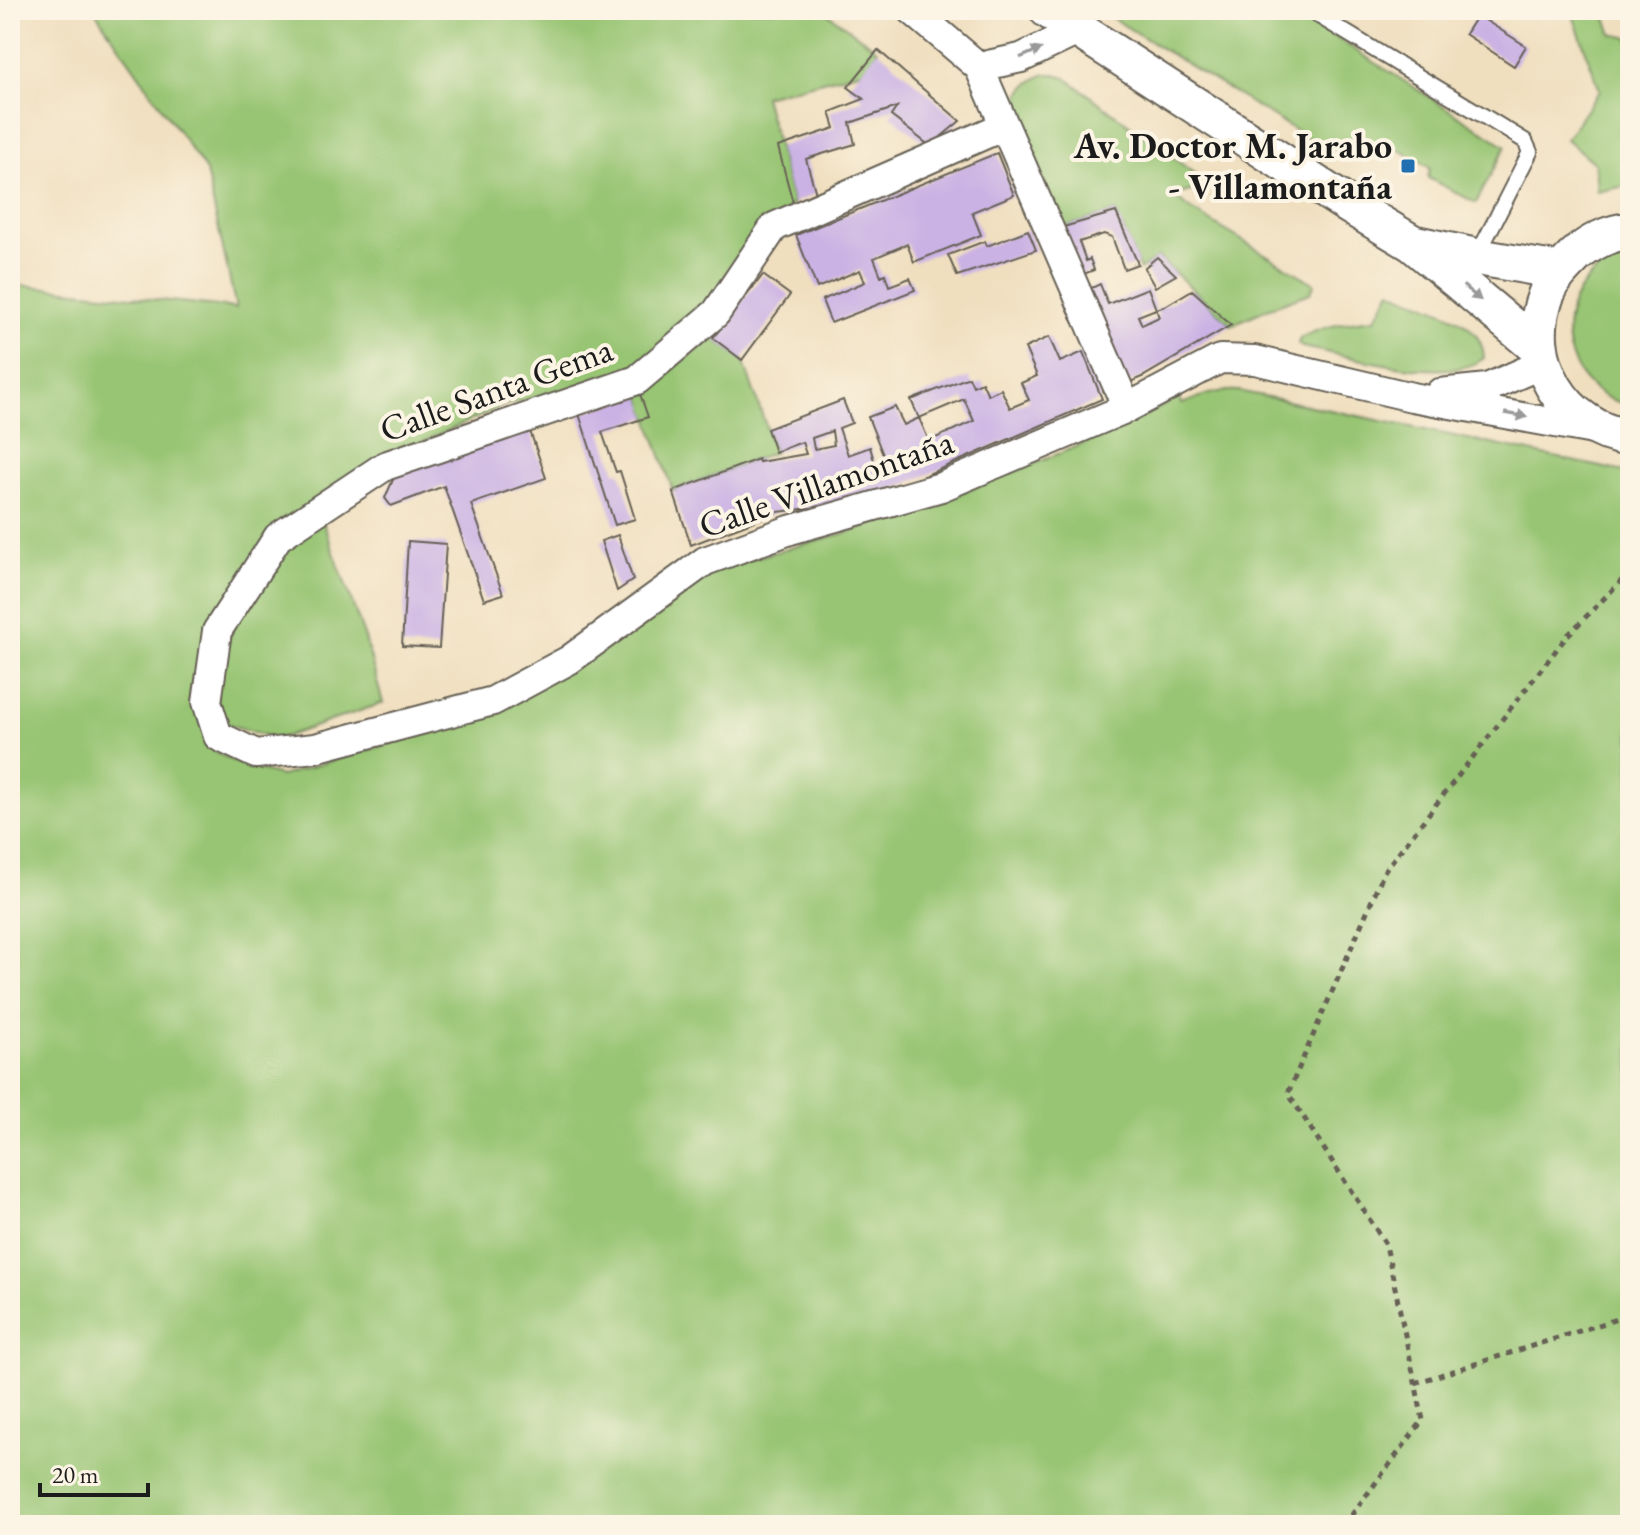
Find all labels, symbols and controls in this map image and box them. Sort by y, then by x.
one-way arrow [1019,46,1043,59]
place label: Av. Doctor M. Jarabo - Villamontaña [1073,122,1392,210]
marker: Av. Doctor M. Jarabo - Villamontaña [1399,157,1417,175]
one-way arrow [1462,284,1482,301]
street label: Calle Santa Gema [373,325,619,453]
one-way arrow [1504,410,1529,422]
street label: Calle Villamontaña [692,417,960,549]
scale bar [40,1447,148,1497]
text: 20 m [52,1459,99,1490]

